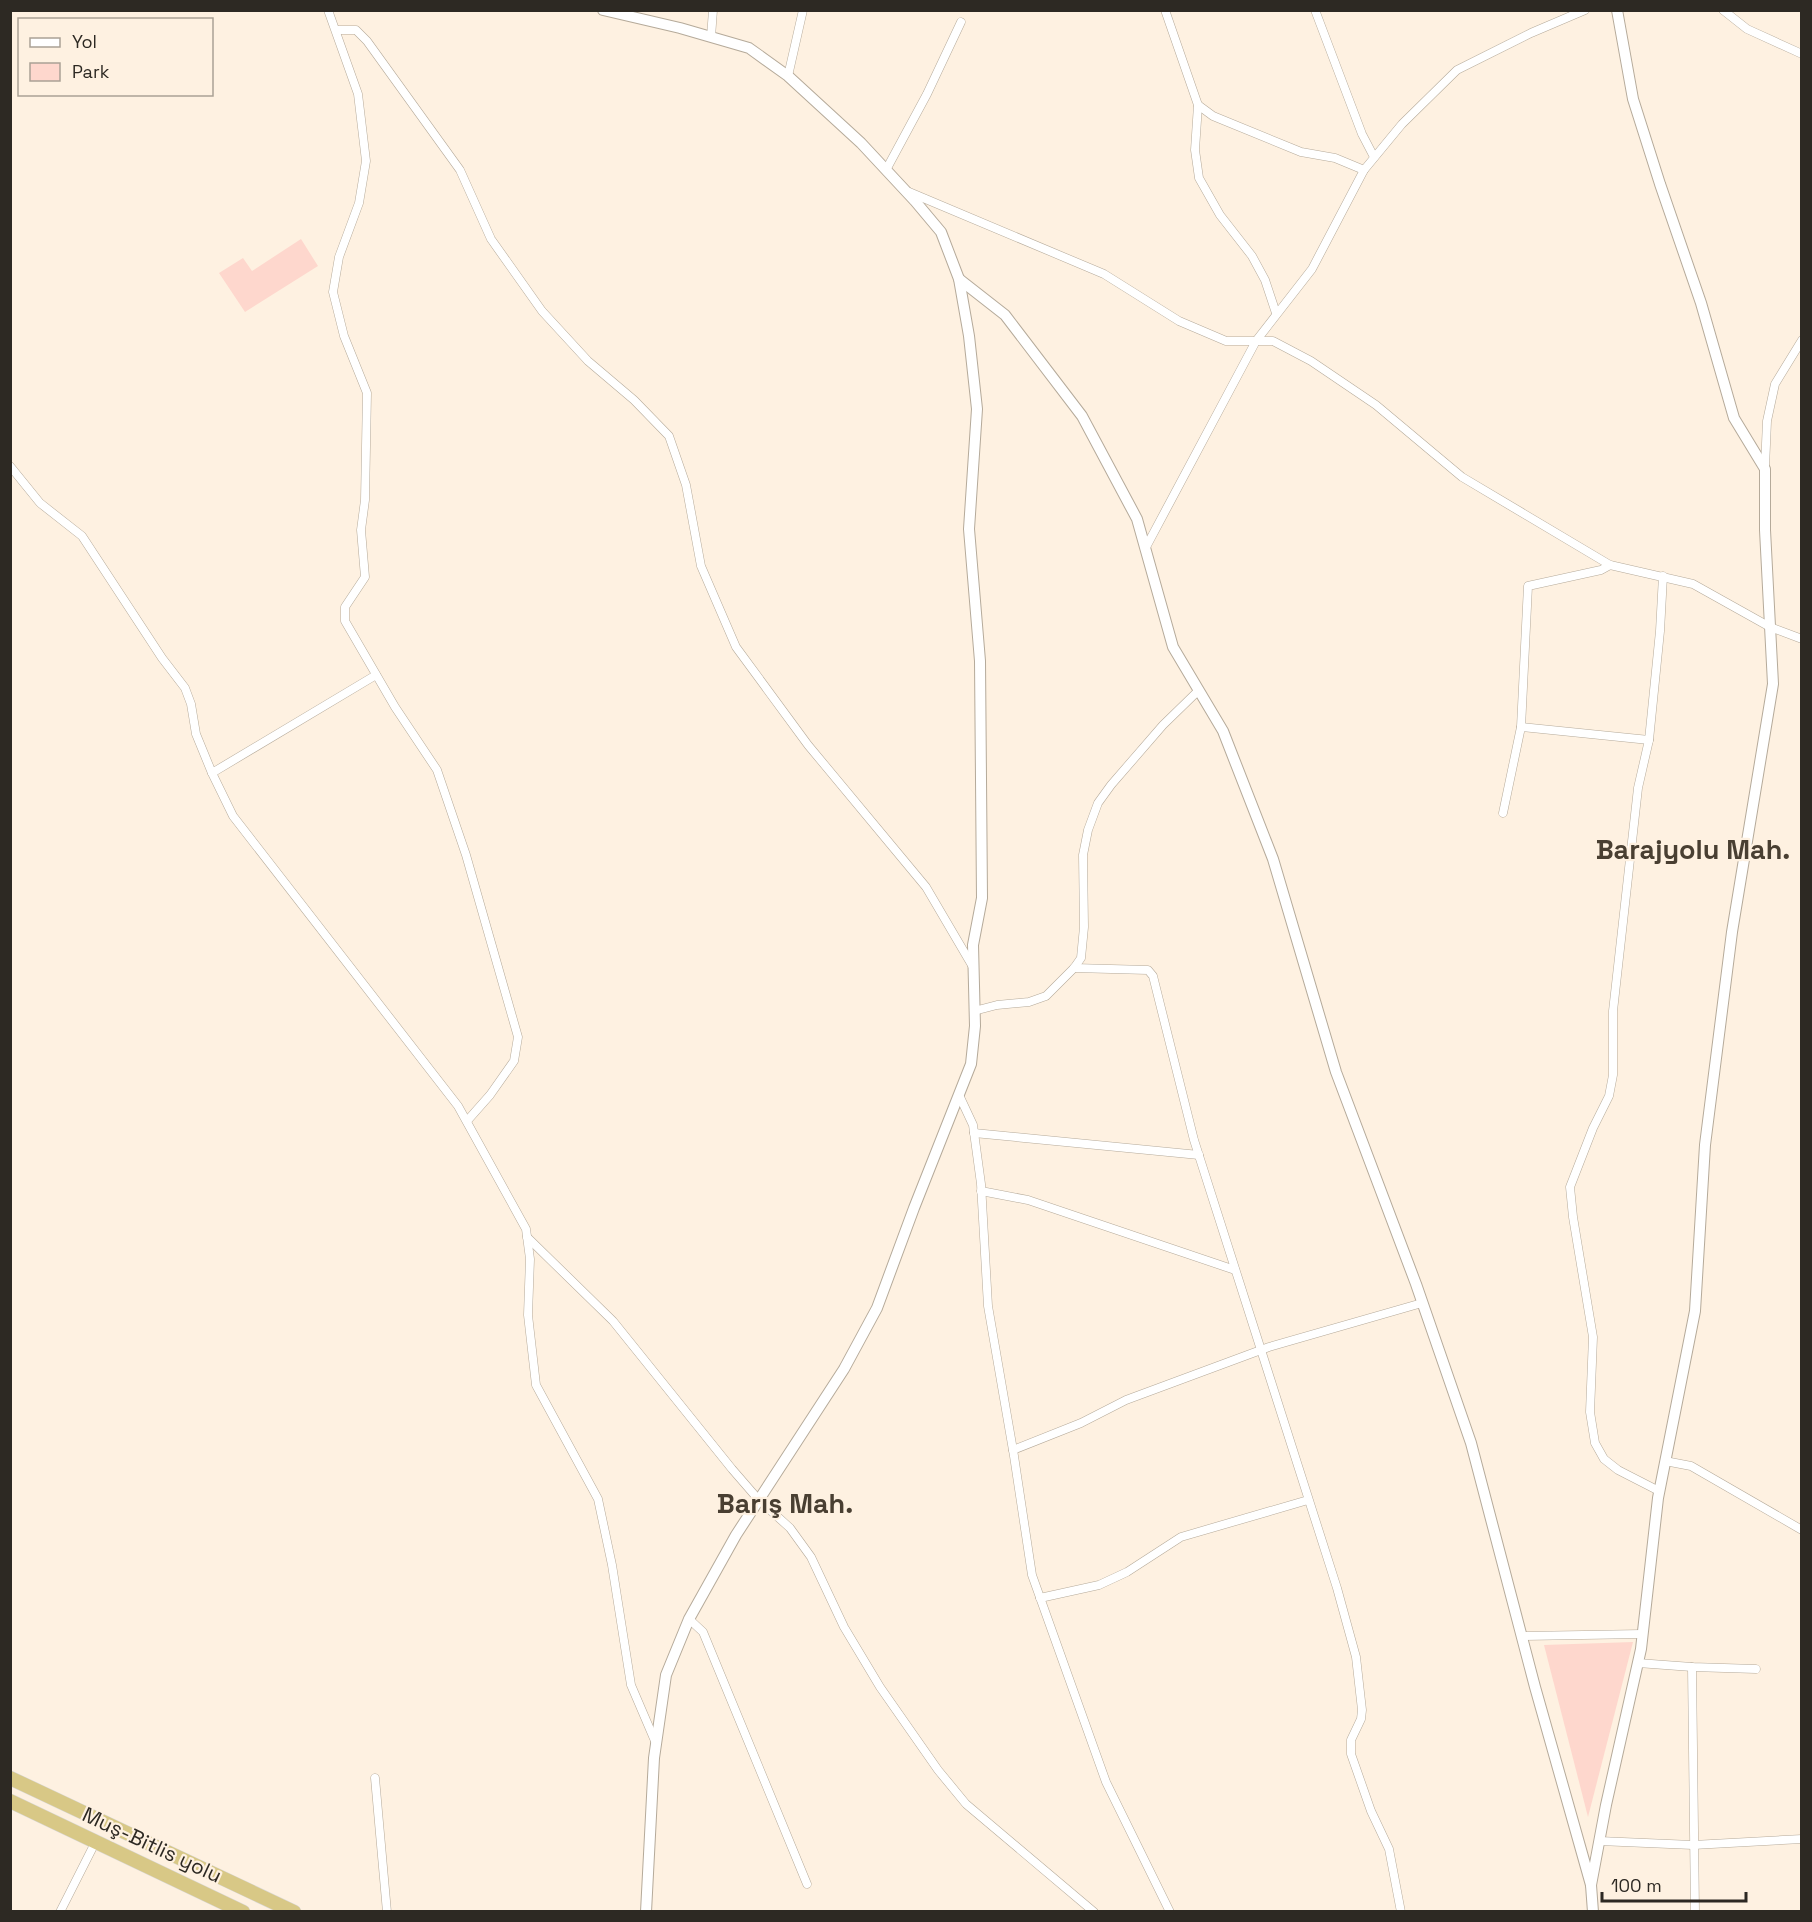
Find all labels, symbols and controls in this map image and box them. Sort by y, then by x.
legend [18,18,213,96]
text: Yol [72,30,97,53]
text: Park [72,60,110,83]
district label: Barajyolu Mah. [1596,832,1790,867]
district label: Barış Mah. [717,1486,853,1521]
street label: Muş-Bitlis yolu [78,1800,226,1889]
scale bar [1602,1865,1746,1903]
text: 100 m [1611,1874,1662,1897]

